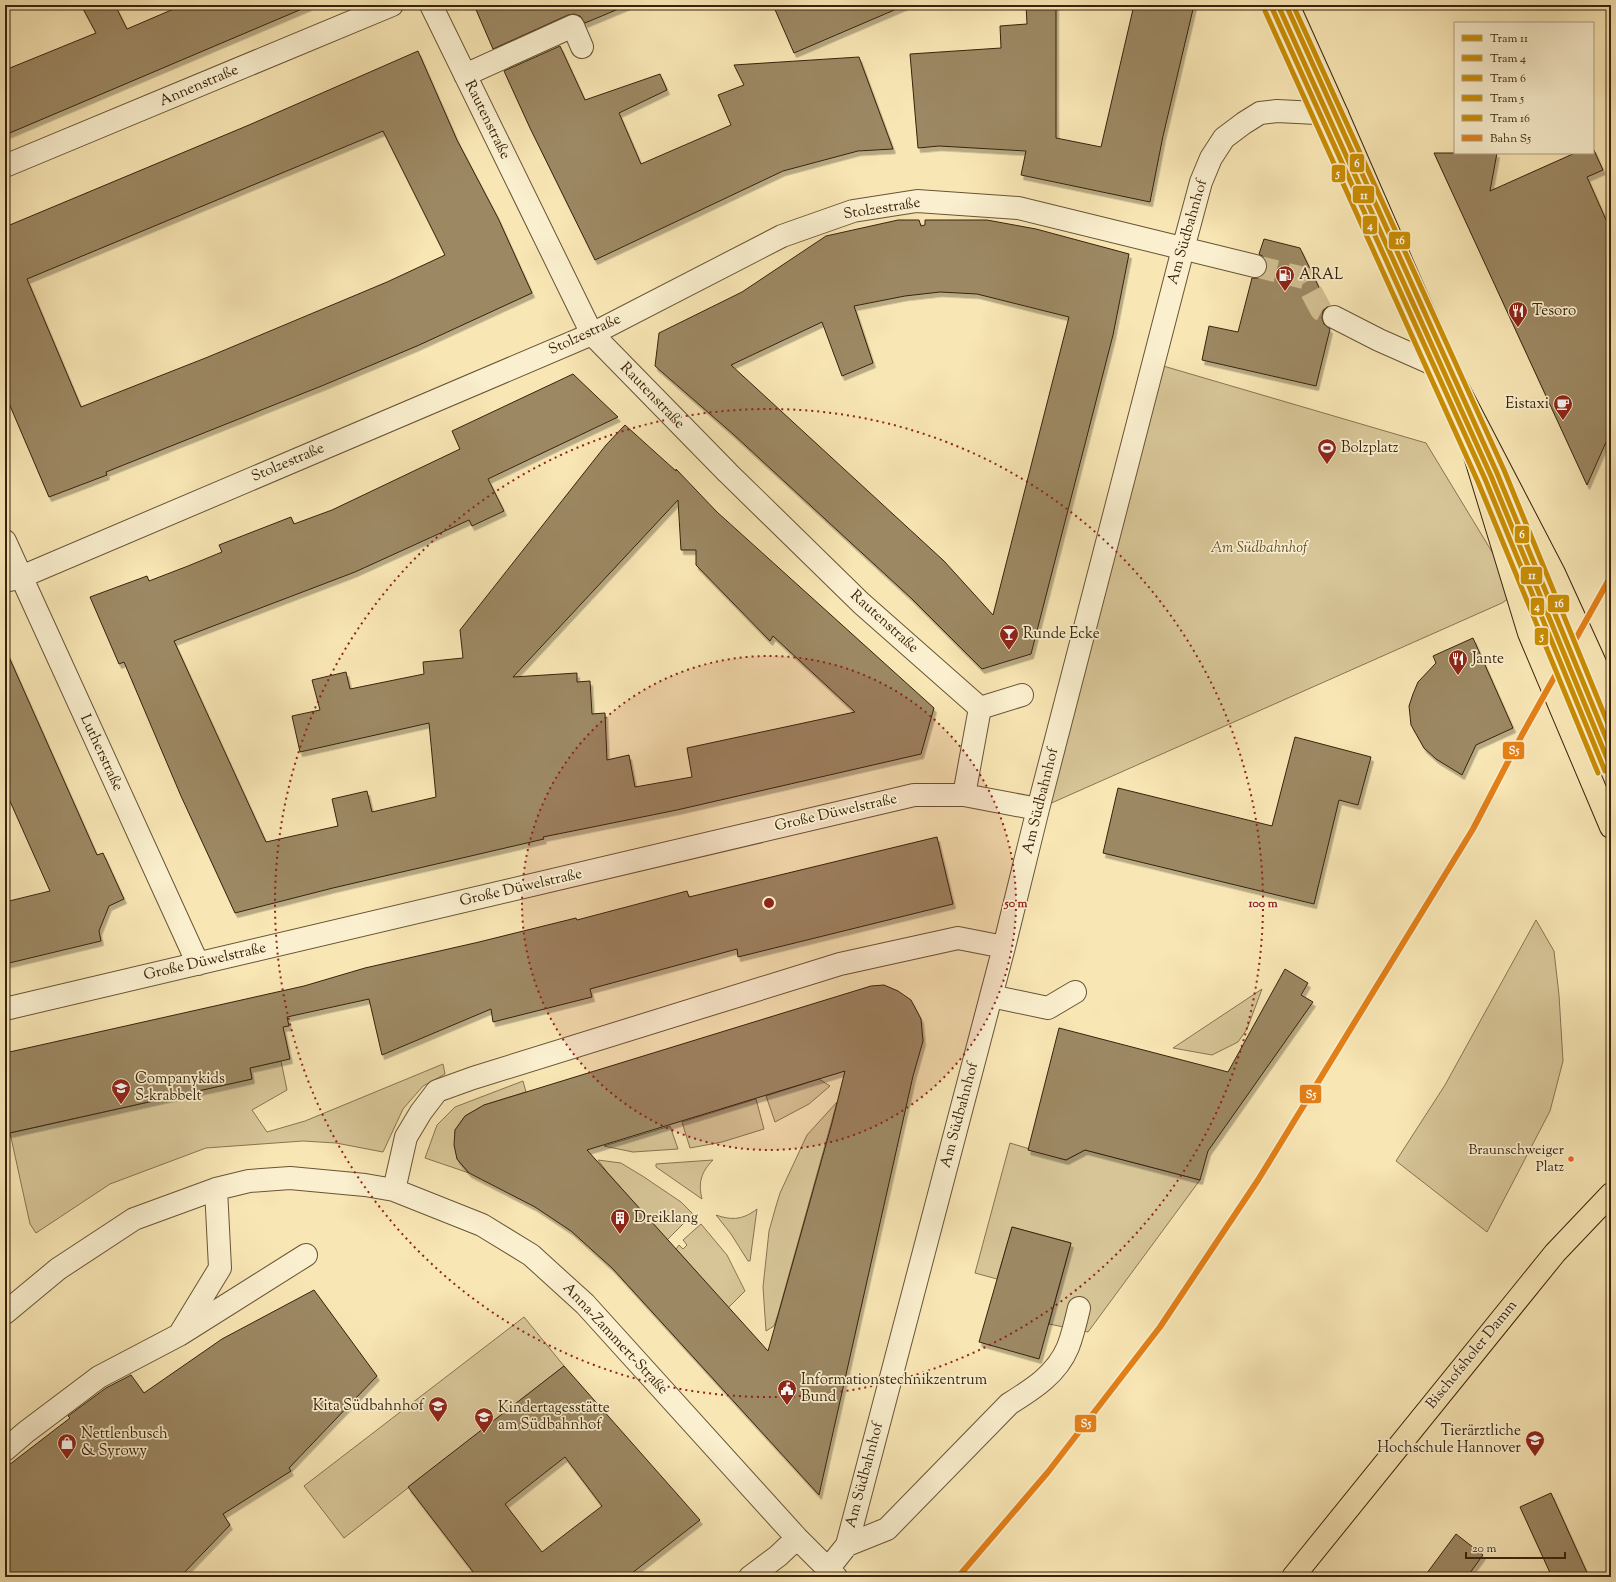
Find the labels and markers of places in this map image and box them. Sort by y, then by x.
fuel station icon: ARAL [1274,264,1296,292]
place label: ARAL [1299,265,1343,286]
restaurant icon: Tesoro [1507,300,1529,328]
place label: Tesoro [1532,301,1576,322]
cafe icon: Eistaxi [1552,393,1574,421]
place label: Eistaxi [1505,394,1549,415]
sports icon: Bolzplatz [1316,437,1338,465]
place label: Bolzplatz [1341,438,1399,459]
bar icon: Runde Ecke [998,623,1020,651]
place label: Runde Ecke [1023,624,1100,645]
restaurant icon: Jante [1447,648,1469,676]
place label: Jante [1471,649,1504,670]
centre of rings [762,896,776,910]
place label: Companykids S-krabbelt [135,1069,225,1107]
school or university icon: Companykids S-krabbelt [110,1077,132,1105]
place label: Braunschweiger Platz [1468,1141,1565,1178]
marker: Braunschweiger Platz [1566,1154,1576,1164]
building icon: Dreiklang [609,1207,631,1235]
place label: Dreiklang [634,1208,698,1229]
place label: Informationstechnikzentrum Bund [801,1370,988,1408]
public building icon: Informationstechnikzentrum Bund [776,1378,798,1406]
school or university icon: Kita Südbahnhof [427,1395,449,1423]
place label: Kita Südbahnhof [313,1396,425,1417]
place label: Kindertagesstätte am Südbahnhof [498,1398,610,1436]
school or university icon: Kindertagesstätte am Südbahnhof [473,1406,495,1434]
place label: Tierärztliche Hochschule Hannover [1377,1421,1521,1459]
place label: Nettlenbusch & Syrowy [81,1424,168,1462]
school or university icon: Tierärztliche Hochschule Hannover [1524,1429,1546,1457]
shop icon: Nettlenbusch & Syrowy [56,1432,78,1460]

